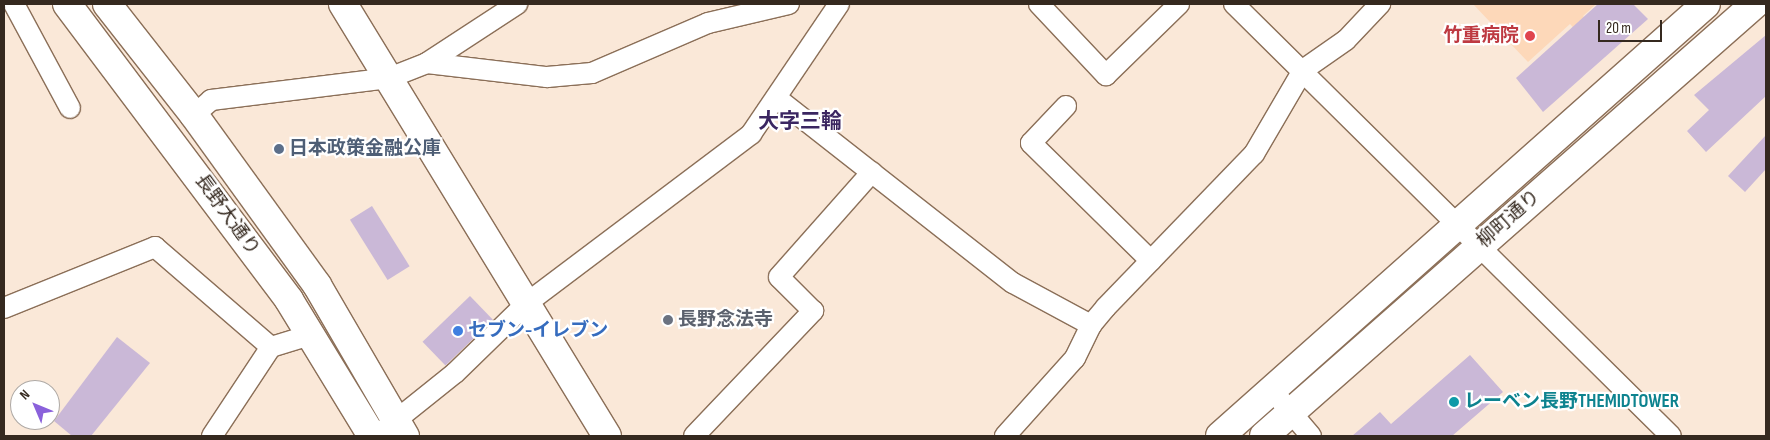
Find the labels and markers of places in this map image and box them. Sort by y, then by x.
place label: 竹重病院 [1443,25,1519,47]
marker: 竹重病院 [1523,29,1537,43]
place label: 日本政策金融公庫 [289,138,441,160]
marker: 日本政策金融公庫 [273,143,285,155]
place label: 長野念法寺 [678,309,773,331]
marker: 長野念法寺 [662,314,674,326]
place label: セブン-イレブン [468,320,608,342]
marker: セブン-イレブン [452,325,464,337]
place label: レーベン長野THEMIDTOWER [1464,391,1679,413]
marker: レーベン長野THEMIDTOWER [1448,396,1460,408]

